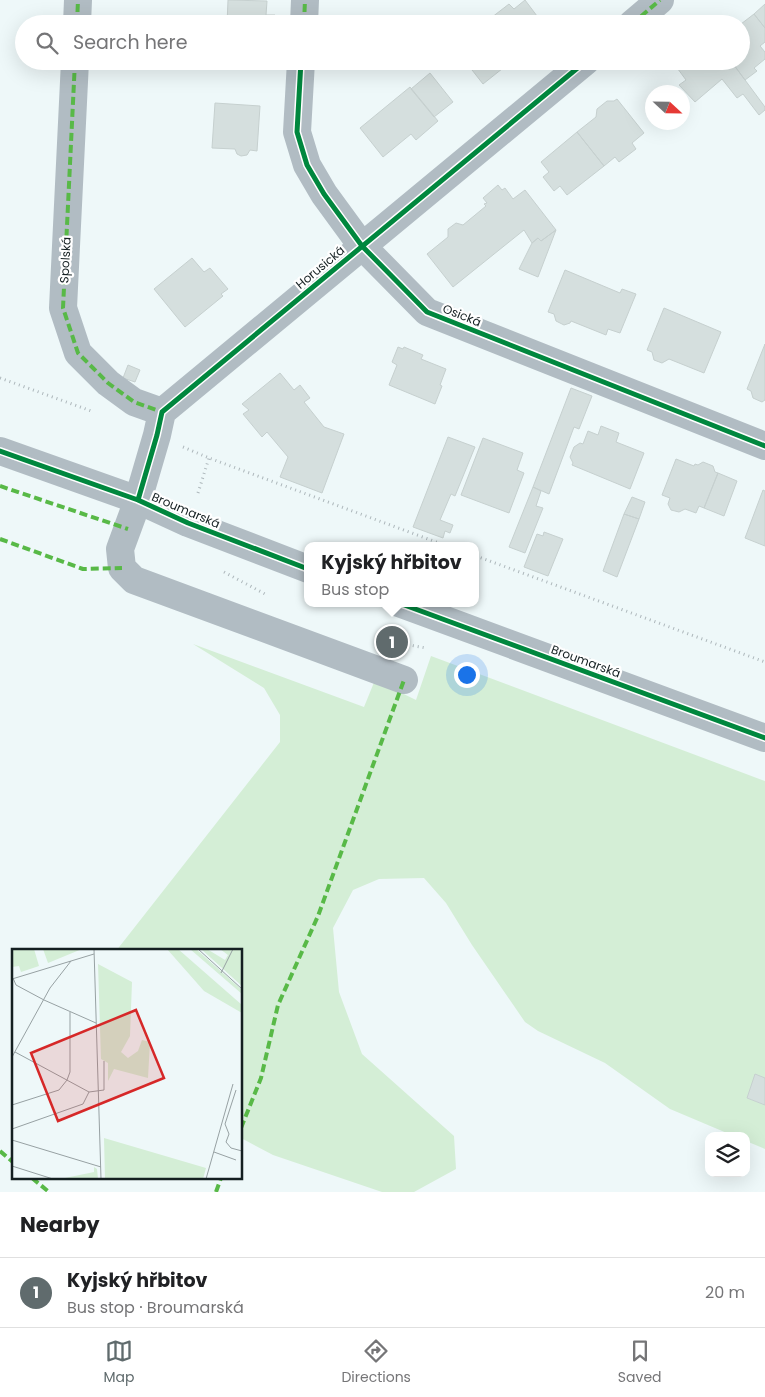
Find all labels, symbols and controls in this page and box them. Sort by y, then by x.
search box [15,15,750,70]
icon: search [33,29,61,57]
text: Search here [73,29,187,56]
north arrow [645,85,690,130]
street label: Spolská [55,236,75,284]
street label: Horusická [292,242,348,292]
street label: Osická [440,300,484,330]
street label: Broumarská [149,488,223,532]
popup [304,542,479,607]
text: Kyjský hřbitov [321,549,462,576]
text: Bus stop [321,578,389,601]
pin: 1 [376,623,408,661]
street label: Broumarská [549,641,623,681]
your location [454,662,480,688]
inset map [12,949,242,1180]
map controls [705,1132,750,1177]
button: layers [705,1132,750,1177]
text: Nearby [20,1210,100,1239]
text: Kyjský hřbitov [67,1267,207,1294]
text: 1 [33,1281,39,1304]
text: 20 m [705,1281,745,1304]
text: Bus stop · Broumarská [67,1296,244,1319]
tab: Map [103,1337,134,1388]
tab: Directions [341,1337,411,1388]
tab: Saved [618,1337,662,1388]

